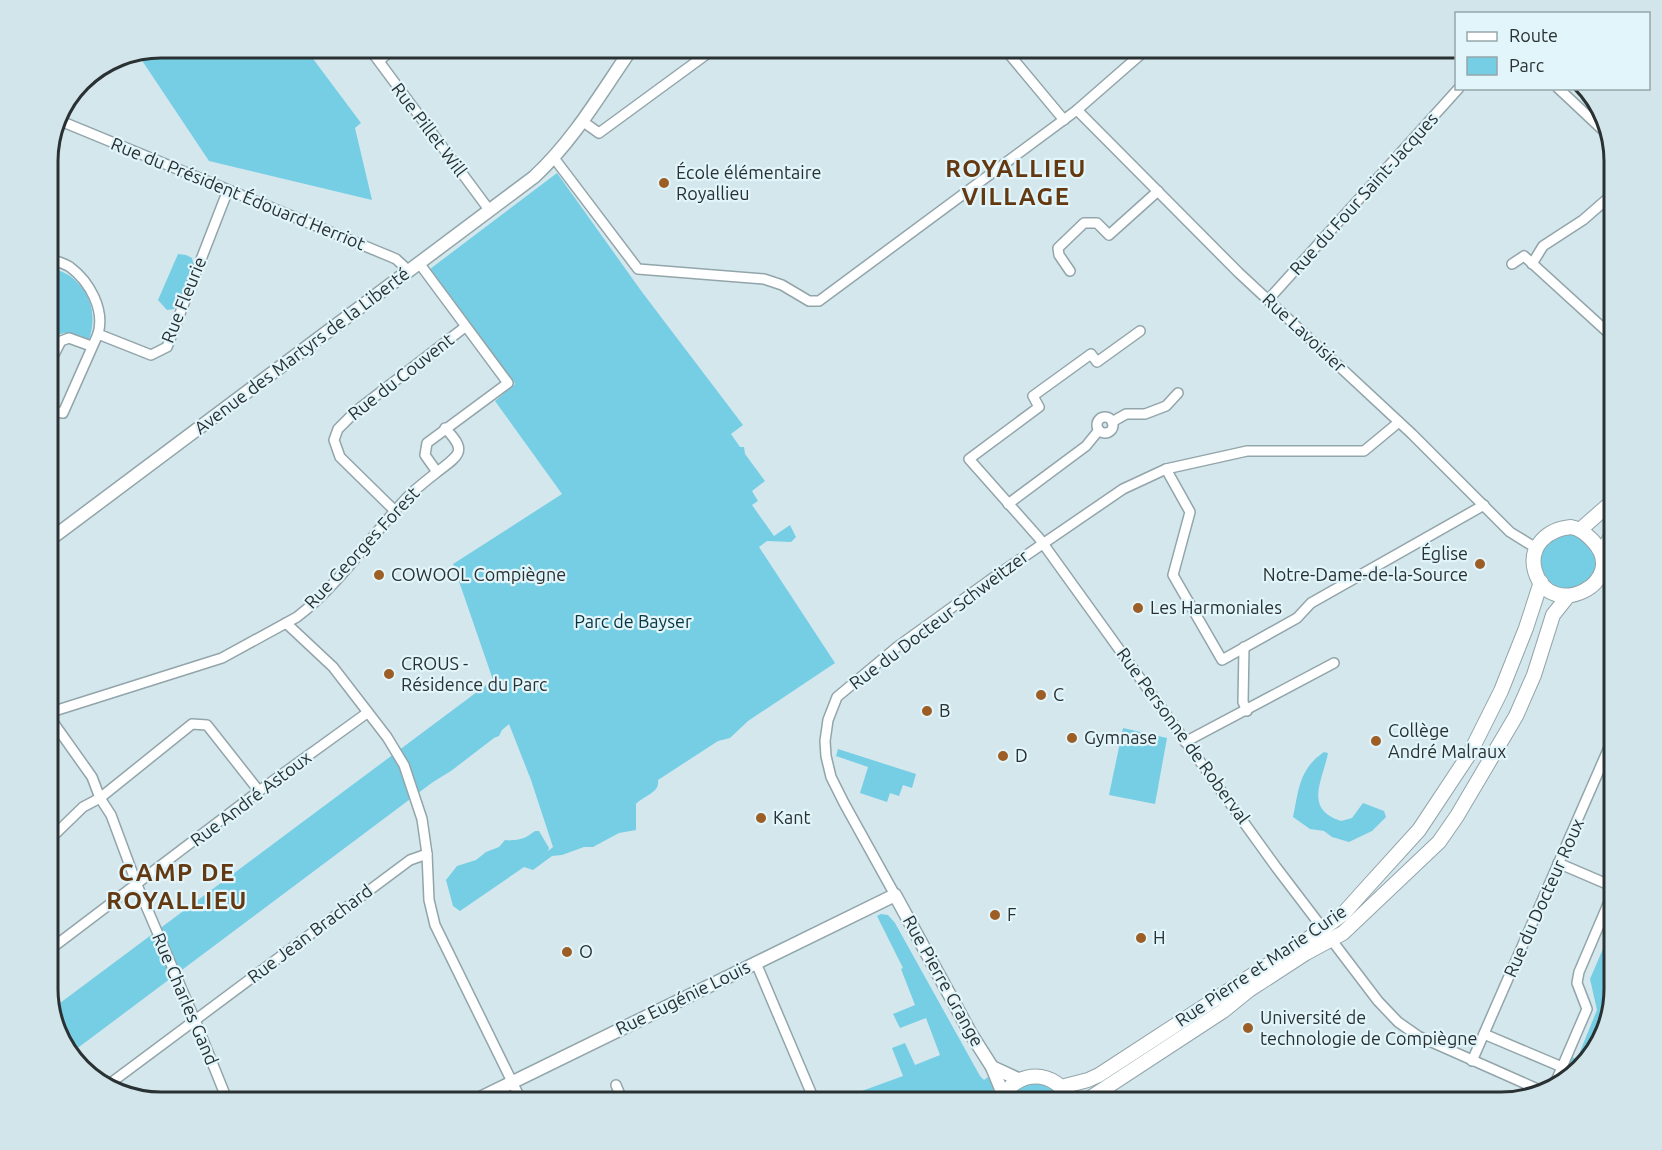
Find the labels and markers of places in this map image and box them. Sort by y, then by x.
place label: École élémentaire Royallieu [676,161,821,203]
marker: École élémentaire Royallieu [657,176,671,190]
place label: Église Notre-Dame-de-la-Source [1263,542,1468,584]
marker: Église Notre-Dame-de-la-Source [1473,557,1487,571]
place label: COWOOL Compiègne [391,564,566,584]
marker: COWOOL Compiègne [372,568,386,582]
place label: Les Harmoniales [1150,597,1282,617]
marker: Les Harmoniales [1131,601,1145,615]
place label: CROUS - Résidence du Parc [401,653,547,694]
marker: CROUS - Résidence du Parc [382,667,396,681]
place label: C [1053,684,1064,704]
marker: C [1034,688,1048,702]
place label: B [939,700,950,720]
marker: B [920,704,934,718]
place label: Collège André Malraux [1388,720,1506,761]
place label: Gymnase [1084,727,1157,747]
marker: Gymnase [1065,731,1079,745]
marker: Collège André Malraux [1369,734,1383,748]
place label: D [1015,745,1028,765]
marker: D [996,749,1010,763]
place label: Kant [773,807,811,827]
marker: Kant [754,811,768,825]
place label: F [1007,904,1016,924]
marker: F [988,908,1002,922]
place label: H [1153,927,1166,947]
marker: H [1134,931,1148,945]
place label: O [579,941,593,961]
marker: O [560,945,574,959]
place label: Université de technologie de Compiègne [1260,1007,1478,1048]
marker: Université de technologie de Compiègne [1241,1021,1255,1035]

